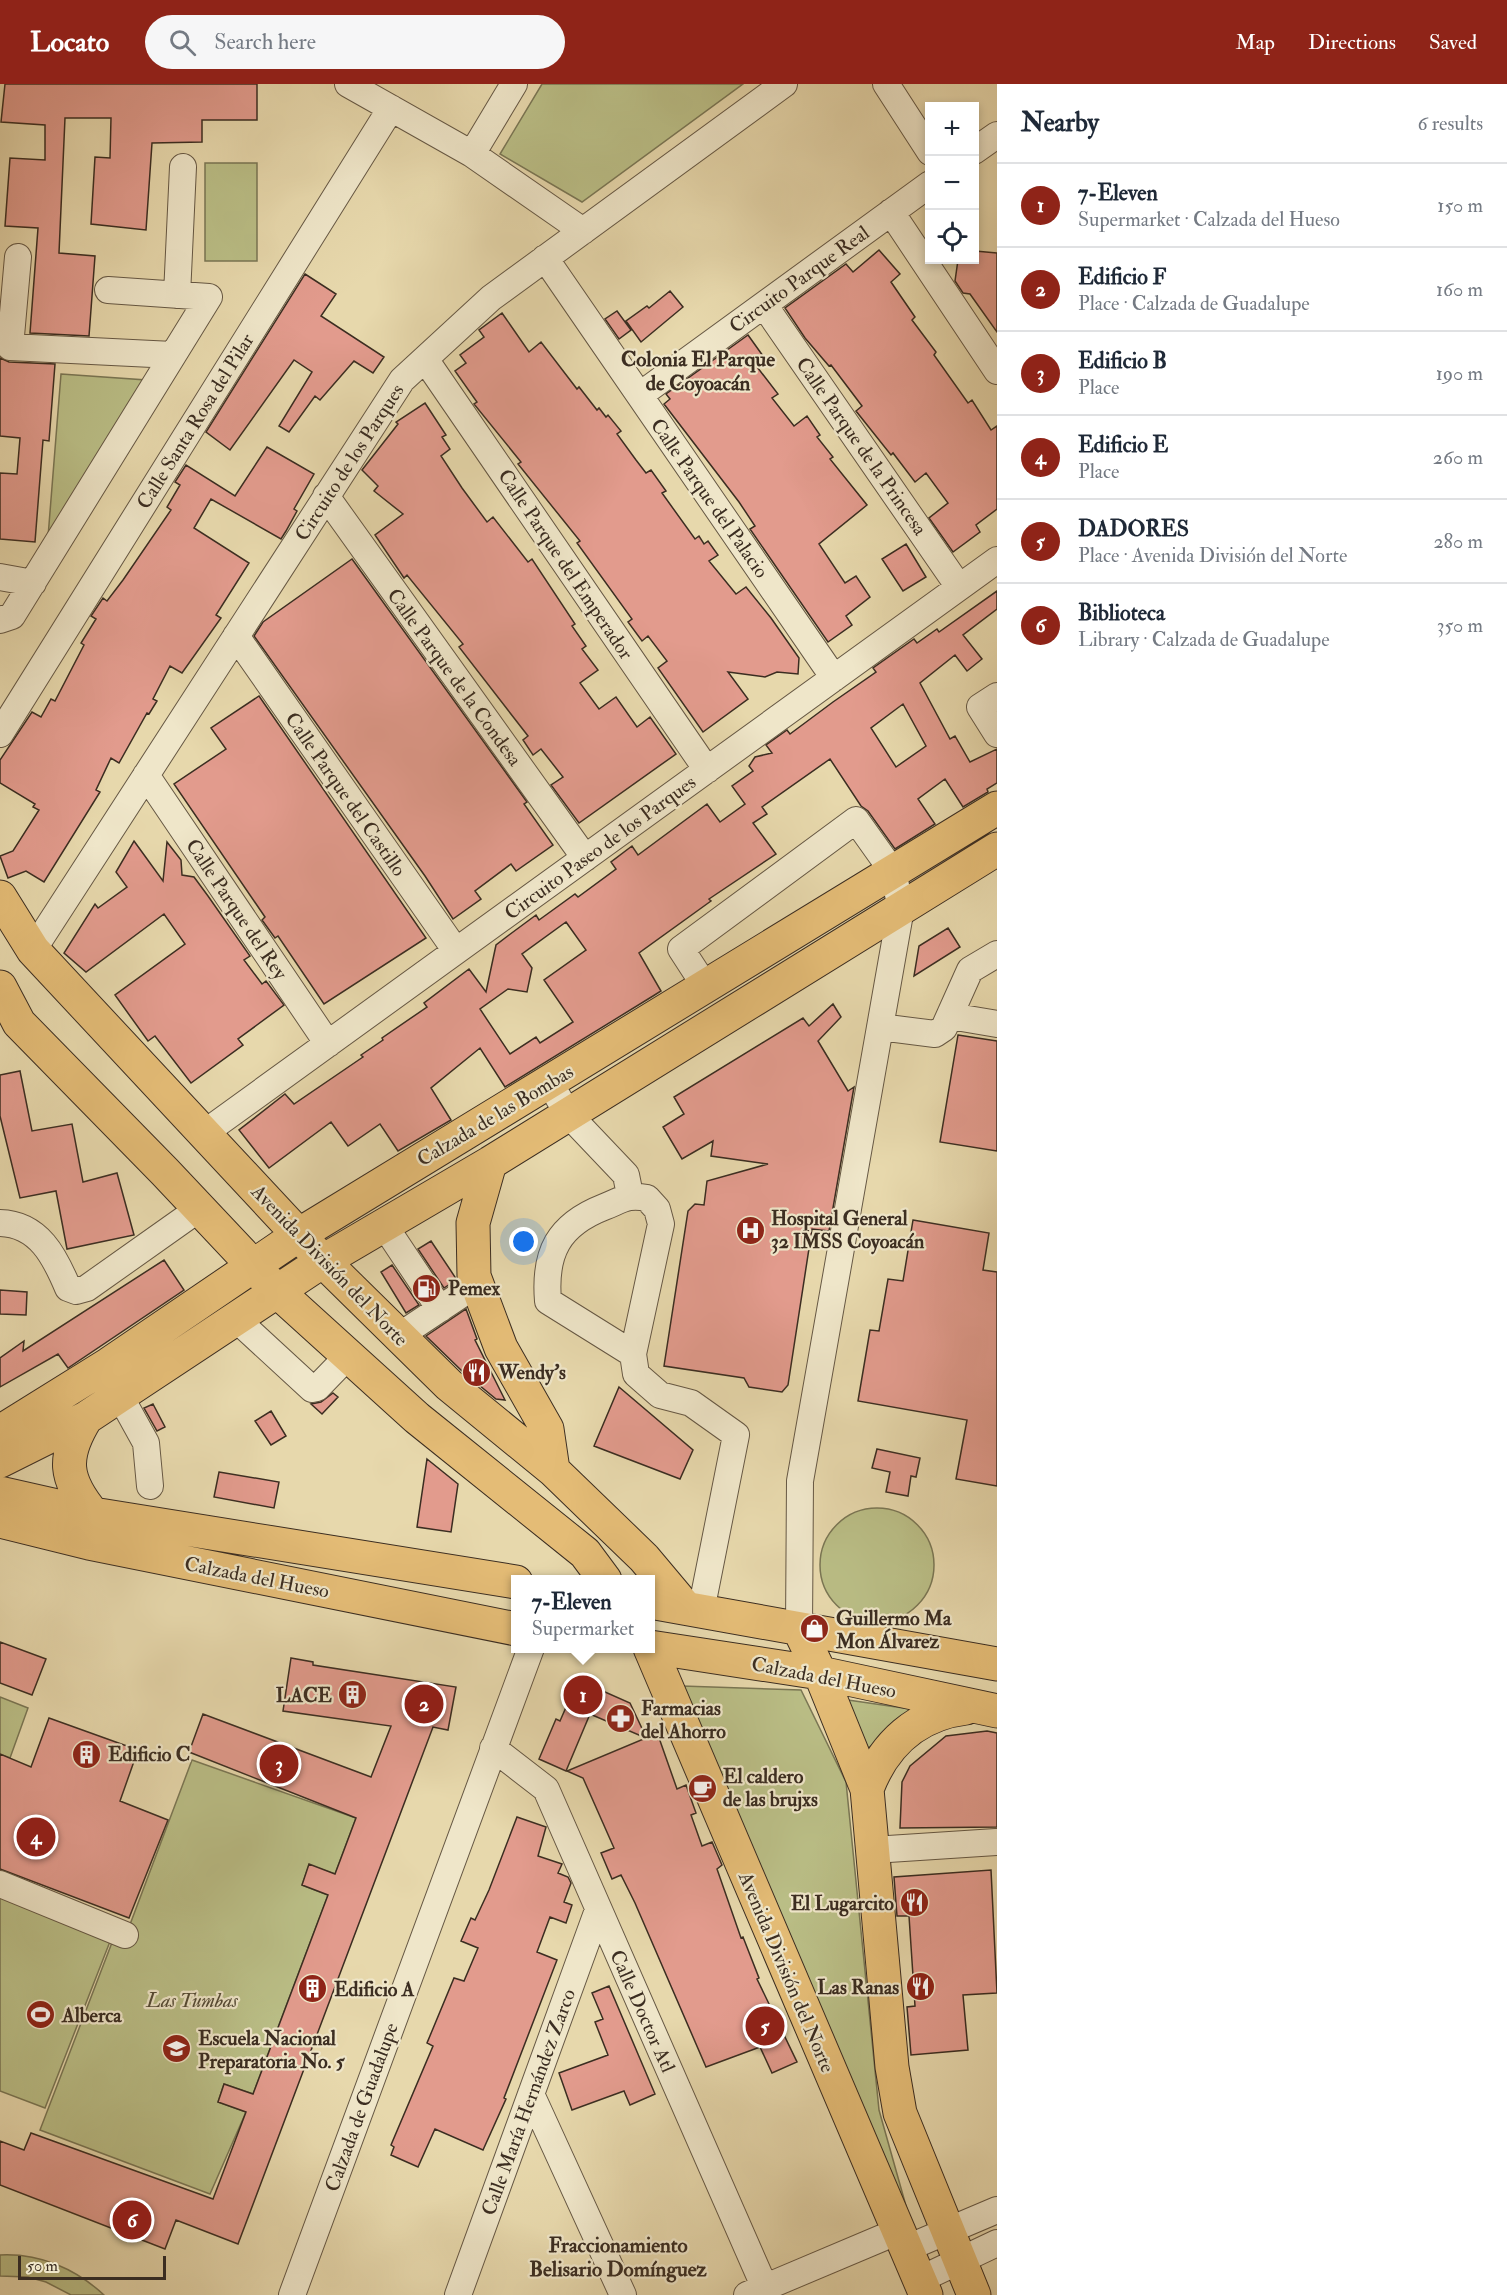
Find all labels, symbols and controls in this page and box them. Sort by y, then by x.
search box [145,15,565,69]
text: Locato [30,25,109,60]
icon: search [166,26,199,59]
text: Search here [214,28,316,56]
text: Map [1235,29,1275,56]
text: Directions [1308,29,1396,56]
text: Saved [1429,29,1477,56]
map controls [925,102,979,264]
button: + [925,102,979,156]
text: Nearby [1021,107,1099,139]
text: 6 results [1417,111,1483,136]
button: − [925,156,979,210]
text: 7-Eleven [1078,179,1158,207]
text: 1 [1037,193,1044,218]
text: 150 m [1437,193,1483,218]
text: Supermarket · Calzada del Hueso [1078,207,1340,232]
button: locate [925,210,979,264]
street label: Circuito Parque Real [724,220,874,339]
text: Edificio F [1078,263,1166,291]
text: 2 [1035,277,1046,302]
text: 160 m [1436,277,1483,302]
text: Place · Calzada de Guadalupe [1078,291,1310,316]
street label: Calle Santa Rosa del Pilar [131,328,260,514]
district label: Colonia El Parque de Coyoacán [621,346,775,397]
text: Edificio B [1078,347,1167,375]
street label: Calle Parque de la Princesa [791,352,933,541]
text: 3 [1037,361,1044,386]
text: 190 m [1436,361,1483,386]
text: Place [1078,375,1119,400]
street label: Circuito de los Parques [289,379,410,545]
street label: Calle Parque del Palacio [645,414,774,583]
text: Edificio E [1078,431,1168,459]
text: 4 [1035,445,1046,470]
text: 260 m [1433,445,1483,470]
text: Place [1078,459,1119,484]
street label: Calle Parque del Emperador [492,464,639,665]
text: DADORES [1078,515,1189,543]
text: 5 [1036,529,1045,554]
text: 280 m [1433,529,1483,554]
text: Place · Avenida División del Norte [1078,543,1347,568]
street label: Calle Parque de la Condesa [382,584,528,772]
text: Biblioteca [1078,599,1165,627]
text: 6 [1035,613,1046,638]
text: 350 m [1437,613,1483,638]
text: Library · Calzada de Guadalupe [1078,627,1330,652]
street label: Calle Parque del Castillo [280,707,412,881]
street label: Circuito Paseo de los Parques [500,769,701,925]
street label: Calle Parque del Rey [180,834,294,986]
street label: Calzada de las Bombas [413,1059,578,1172]
street label: Avenida División del Norte [245,1178,413,1352]
place label: Hospital General 32 IMSS Coyoacán [771,1206,925,1255]
hospital icon: Hospital General 32 IMSS Coyoacán [734,1214,766,1246]
your location [509,1227,538,1256]
fuel station icon: Pemex [411,1272,443,1304]
place label: Pemex [448,1276,500,1301]
restaurant icon: Wendy's [461,1356,493,1388]
place label: Wendy's [497,1360,566,1386]
street label: Calzada del Hueso [182,1551,331,1604]
popup [511,1575,655,1653]
text: 7-Eleven [532,1588,612,1616]
place label: Guillermo Ma Mon Álvarez [835,1606,952,1654]
shop icon: Guillermo Ma Mon Álvarez [799,1613,831,1645]
text: Supermarket [532,1616,634,1641]
street label: Calzada del Hueso [749,1651,898,1704]
pin: 1 [564,1672,602,1718]
building icon: LACE [337,1679,369,1711]
pin: 2 [404,1682,444,1726]
place label: LACE [276,1683,333,1708]
place label: Farmacias del Ahorro [641,1696,726,1744]
pharmacy icon: Farmacias del Ahorro [604,1703,636,1735]
building icon: Edificio C [71,1738,103,1770]
place label: Edificio C [108,1742,190,1767]
pin: 3 [260,1742,298,1786]
place label: El caldero de las brujxs [723,1764,818,1812]
cafe icon: El caldero de las brujxs [686,1772,718,1804]
pin: 4 [16,1814,56,1860]
street label: Avenida División del Norte [733,1867,840,2076]
restaurant icon: El Lugarcito [899,1887,931,1919]
place label: El Lugarcito [791,1891,894,1917]
street label: Calle Doctor Atl [604,1946,681,2076]
restaurant icon: Las Ranas [904,1971,936,2003]
building icon: Edificio A [297,1973,329,2005]
place label: Las Ranas [817,1975,899,2000]
place label: Edificio A [334,1977,415,2002]
street label: Calle María Hernández Zarco [476,1985,581,2219]
park label: Las Tumbas [145,1988,238,2013]
sports icon: Alberca [25,1999,57,2031]
place label: Alberca [61,2003,122,2028]
pin: 5 [746,2004,784,2048]
street label: Calzada de Guadalupe [319,2019,405,2195]
place label: Escuela Nacional Preparatoria No. 5 [198,2026,346,2075]
school or university icon: Escuela Nacional Preparatoria No. 5 [161,2033,193,2065]
pin: 6 [112,2198,152,2242]
district label: Fraccionamiento Belisario Domínguez [529,2232,708,2283]
scale bar [18,2253,166,2280]
text: 50 m [27,2256,58,2276]

